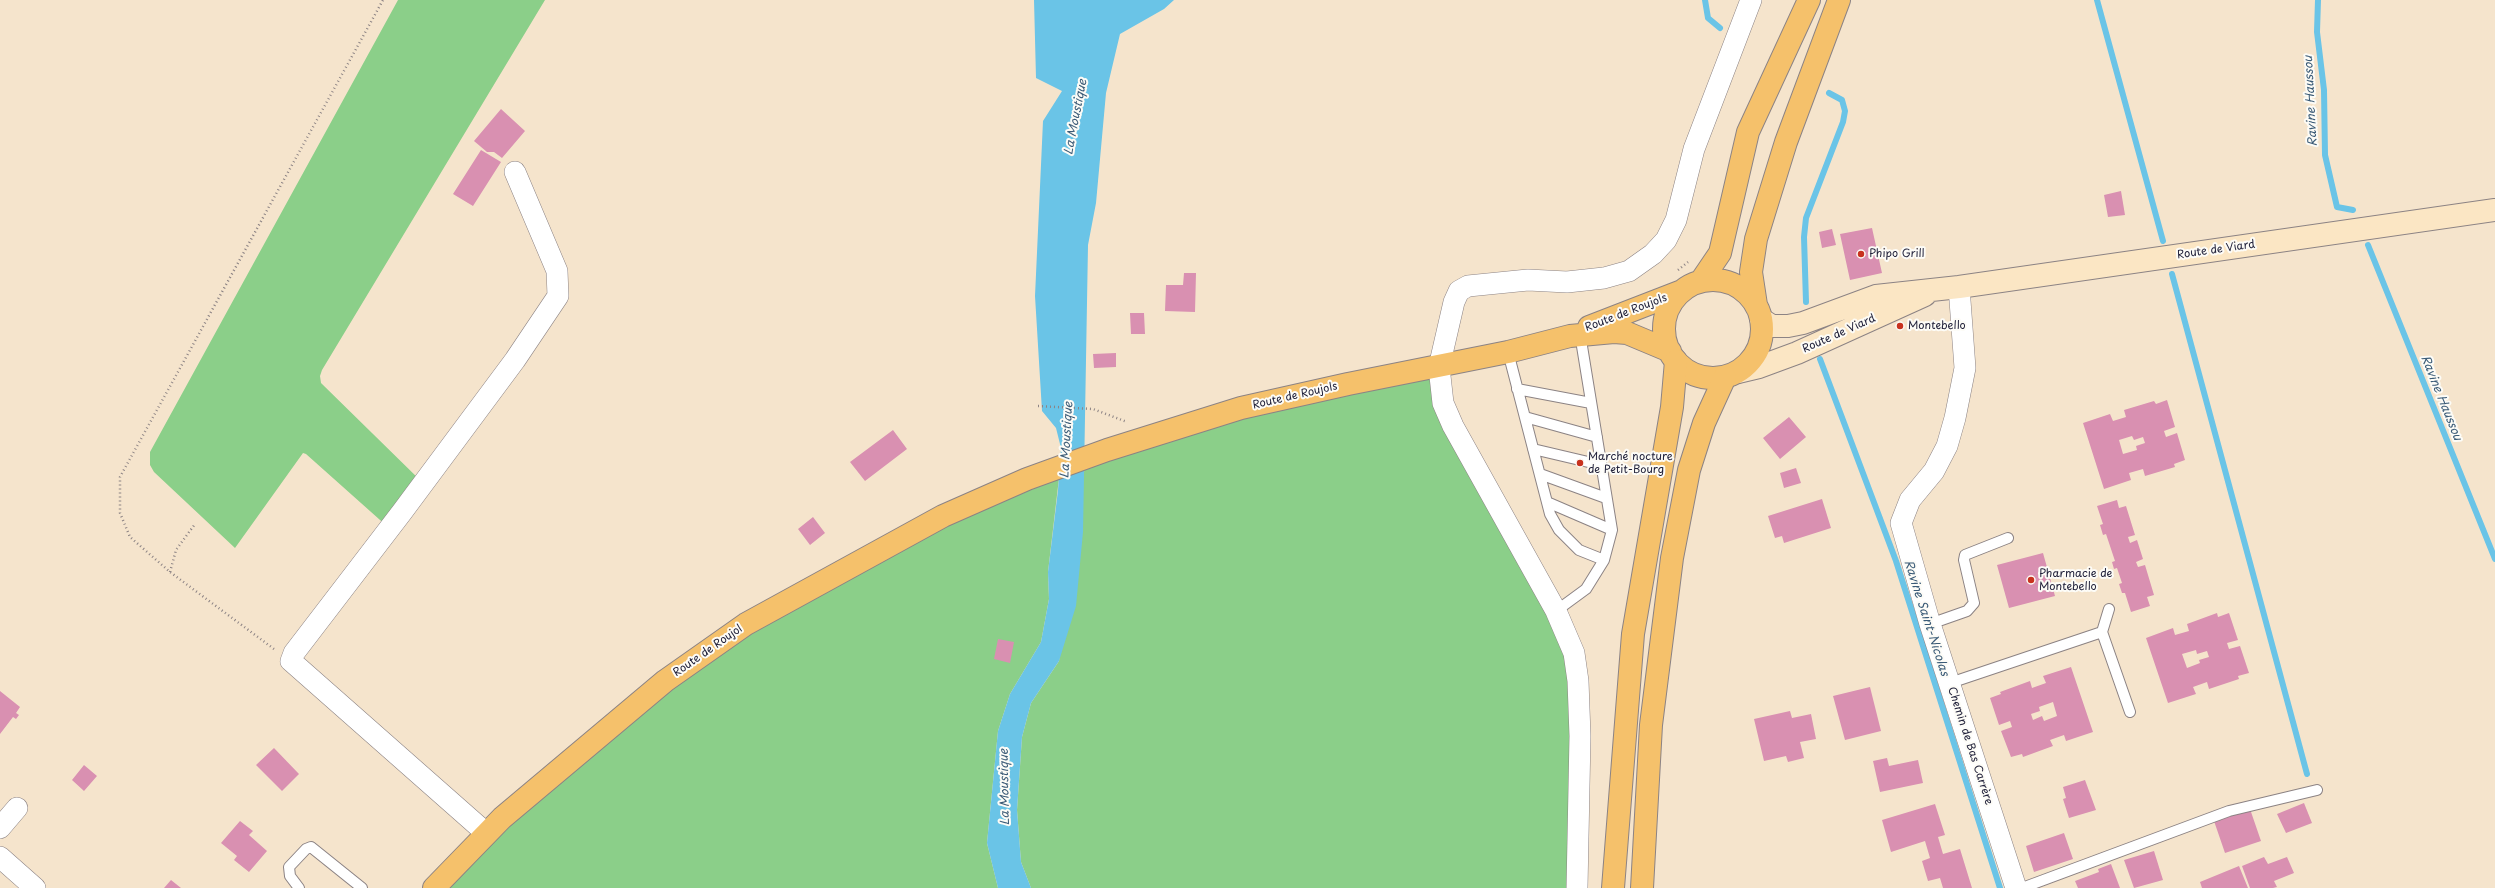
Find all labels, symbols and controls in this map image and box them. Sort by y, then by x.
water label: Ravine Haussou [2301,55,2321,147]
water label: La Moustique [1062,78,1090,156]
street label: Route de Viard [2176,238,2256,262]
place label: Phipo Grill [1869,247,1925,261]
marker: Phipo Grill [1856,249,1866,259]
street label: Route de Roujols [1583,291,1669,335]
street label: Route de Viard [1800,312,1878,356]
place label: Montebello [1908,319,1966,333]
marker: Montebello [1895,321,1905,331]
water label: Ravine Haussou [2417,353,2465,443]
street label: Route de Roujols [1251,380,1339,412]
water label: La Moustique [1058,401,1076,479]
place label: Marché nocture de Petit-Bourg [1588,450,1673,476]
marker: Marché nocture de Petit-Bourg [1575,458,1585,468]
water label: Ravine Saint-Nicolas [1900,558,1952,678]
place label: Pharmacie de Montebello [2039,567,2112,593]
marker: Pharmacie de Montebello [2026,575,2036,585]
street label: Route de Roujol [671,622,745,680]
street label: Chemin de Bas Carrère [1945,685,1995,807]
water label: La Moustique [997,749,1013,825]

